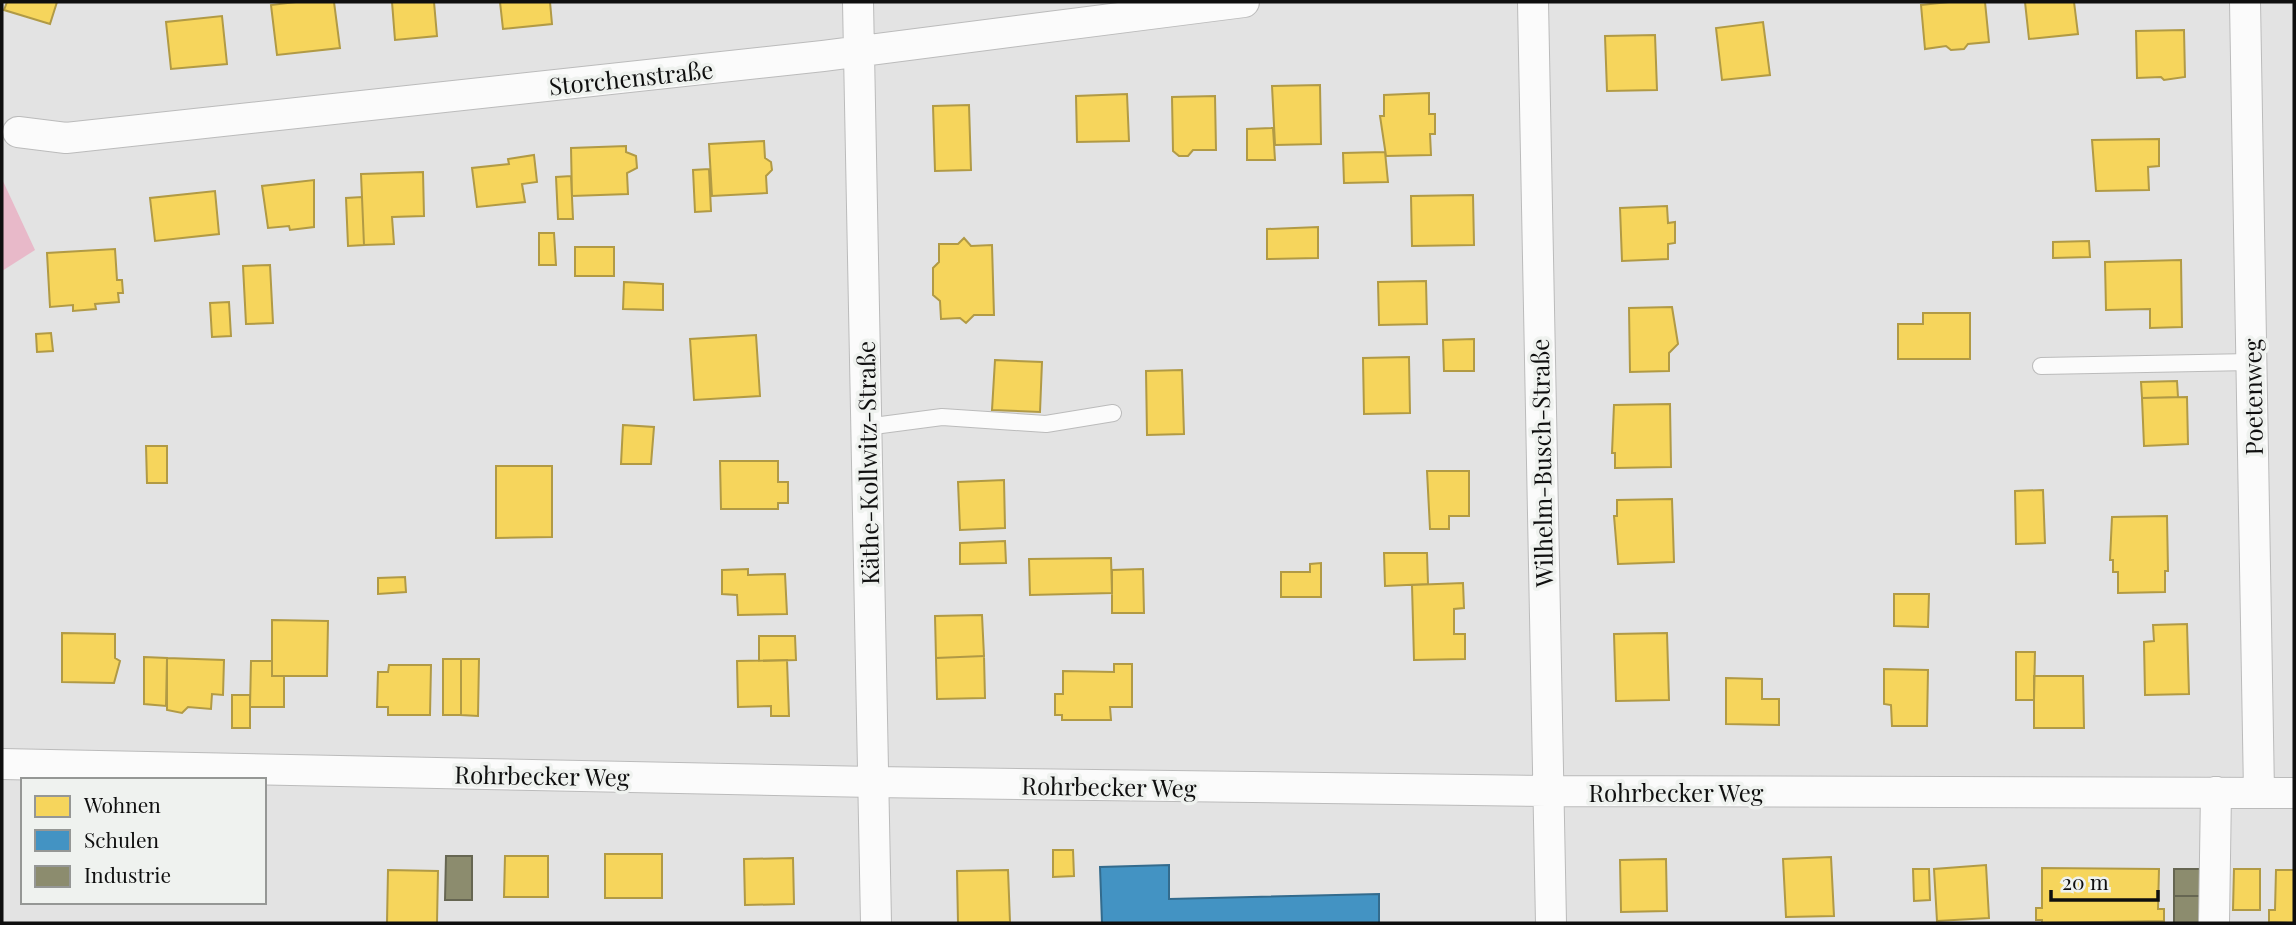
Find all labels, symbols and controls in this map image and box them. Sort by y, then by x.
street label: Storchenstraße [547,52,715,102]
street label: Wilhelm-Busch-Straße [1523,338,1559,589]
street label: Poetenweg [2235,338,2269,456]
street label: Käthe-Kollwitz-Straße [849,341,885,585]
street label: Rohrbecker Weg [454,757,630,793]
street label: Rohrbecker Weg [1021,768,1197,804]
street label: Rohrbecker Weg [1588,776,1764,808]
legend [21,778,266,904]
text: Wohnen [83,790,161,818]
text: Schulen [84,825,160,853]
scale bar [2051,858,2158,902]
text: Industrie [84,860,171,888]
text: 20 m [2062,867,2109,895]

